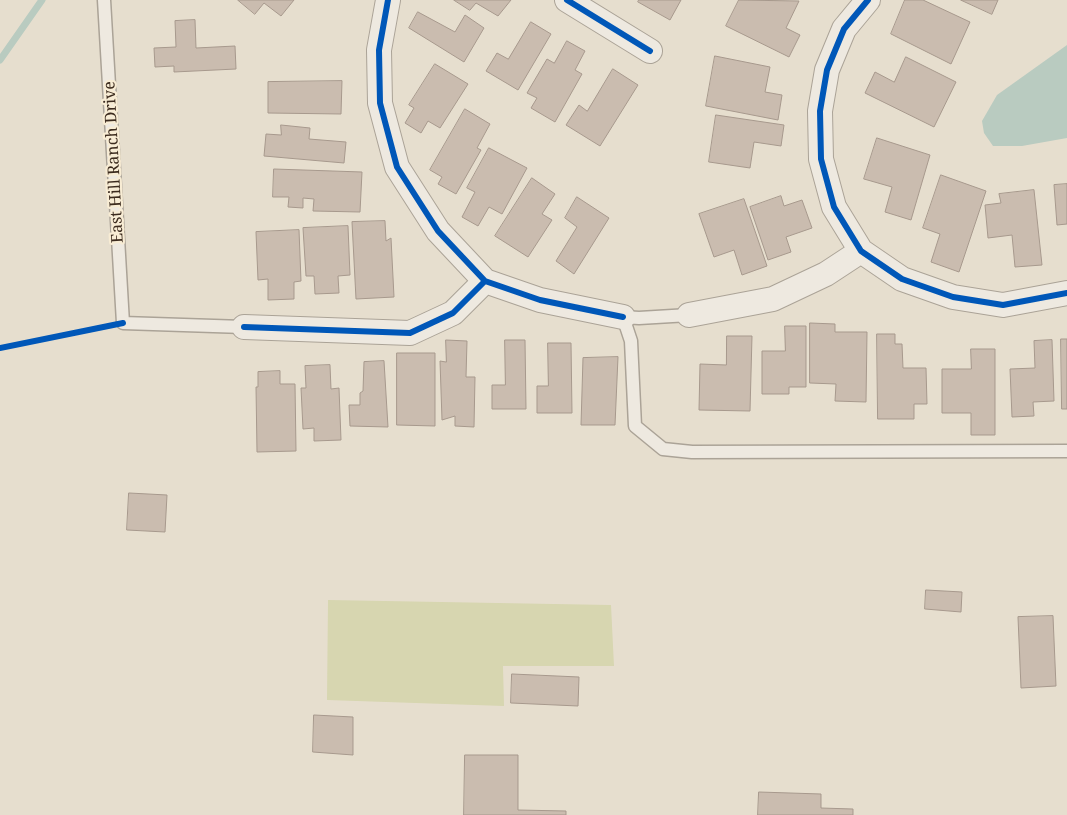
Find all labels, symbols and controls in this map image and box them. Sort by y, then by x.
street label: East Hill Ranch Drive [100,81,128,243]

